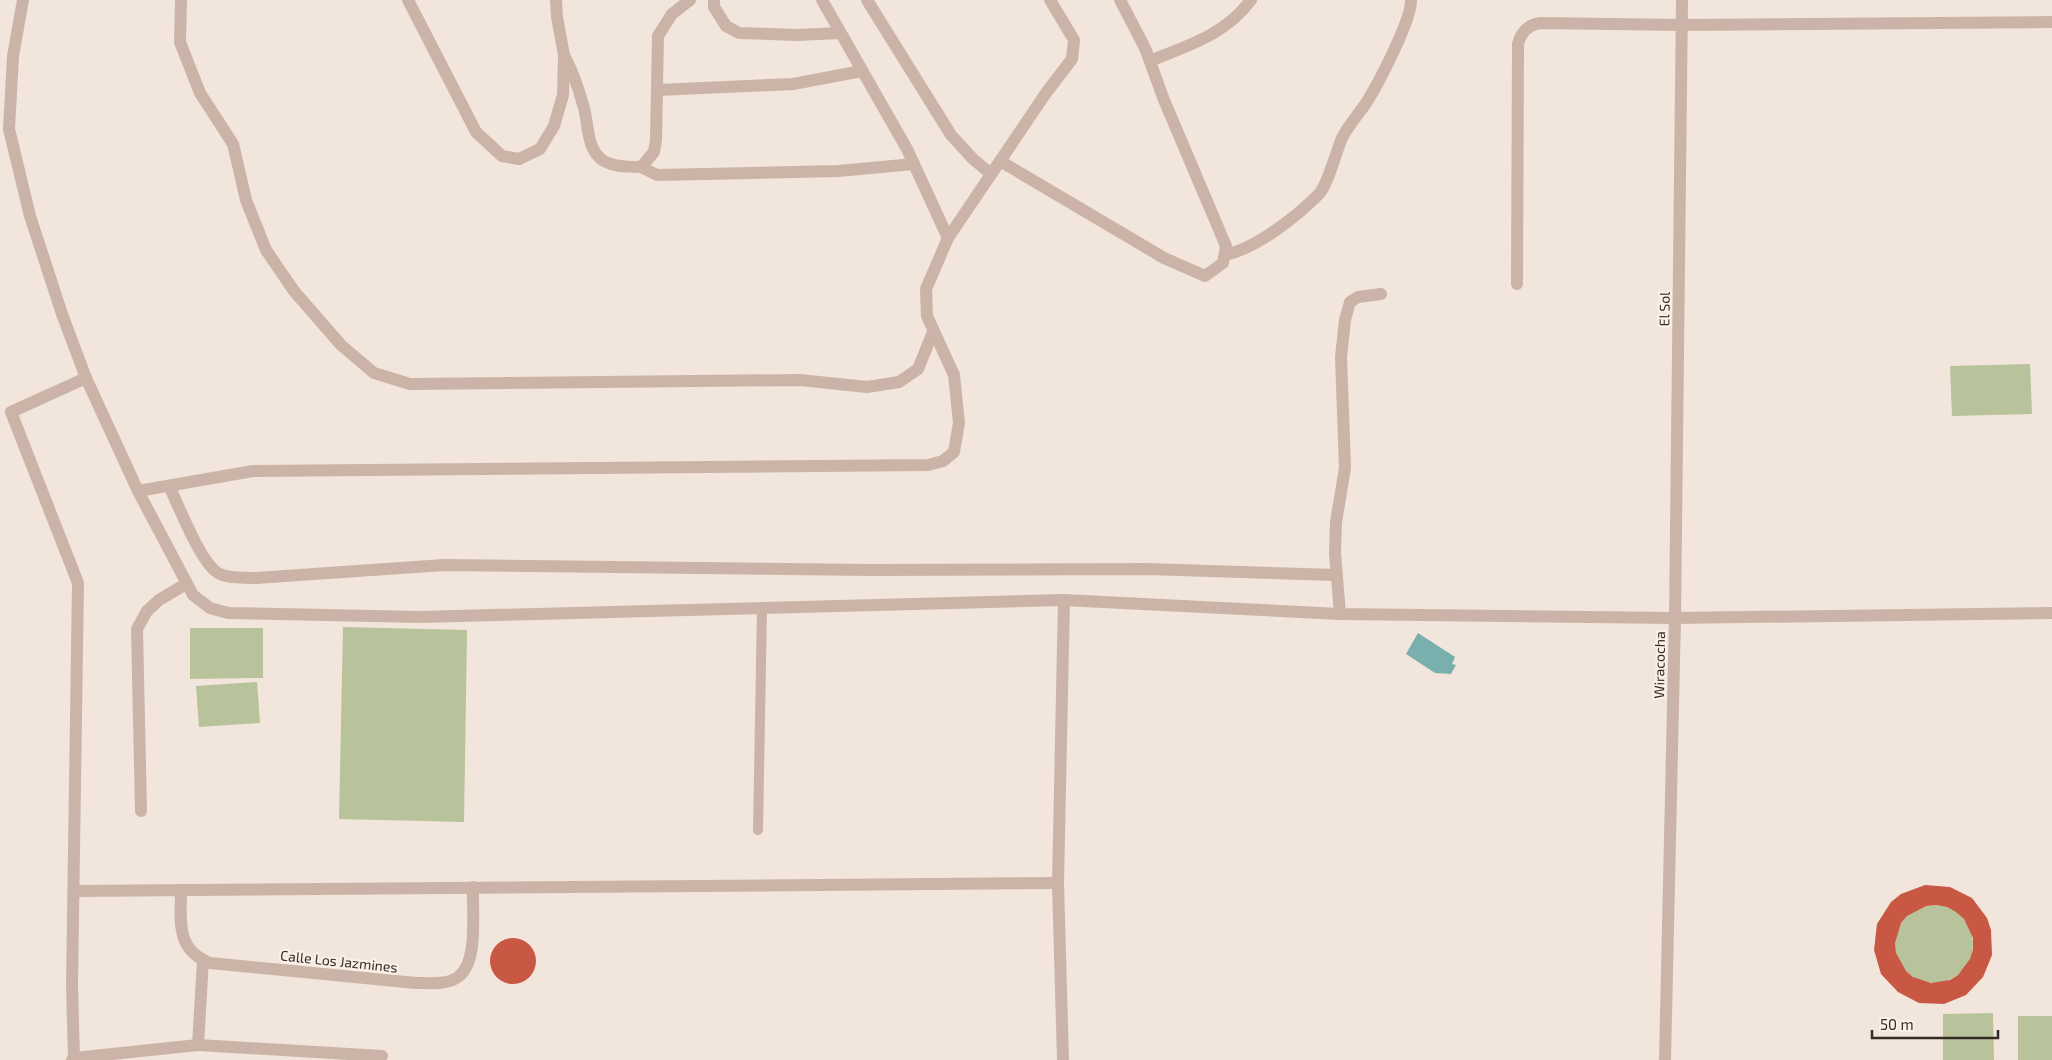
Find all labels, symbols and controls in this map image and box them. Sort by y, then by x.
street label: El Sol [1655,291,1673,327]
street label: Wiracocha [1650,631,1668,699]
street label: Calle Los Jazmines [280,946,398,976]
scale bar [1872,1008,1998,1040]
text: 50 m [1880,1015,1914,1033]

